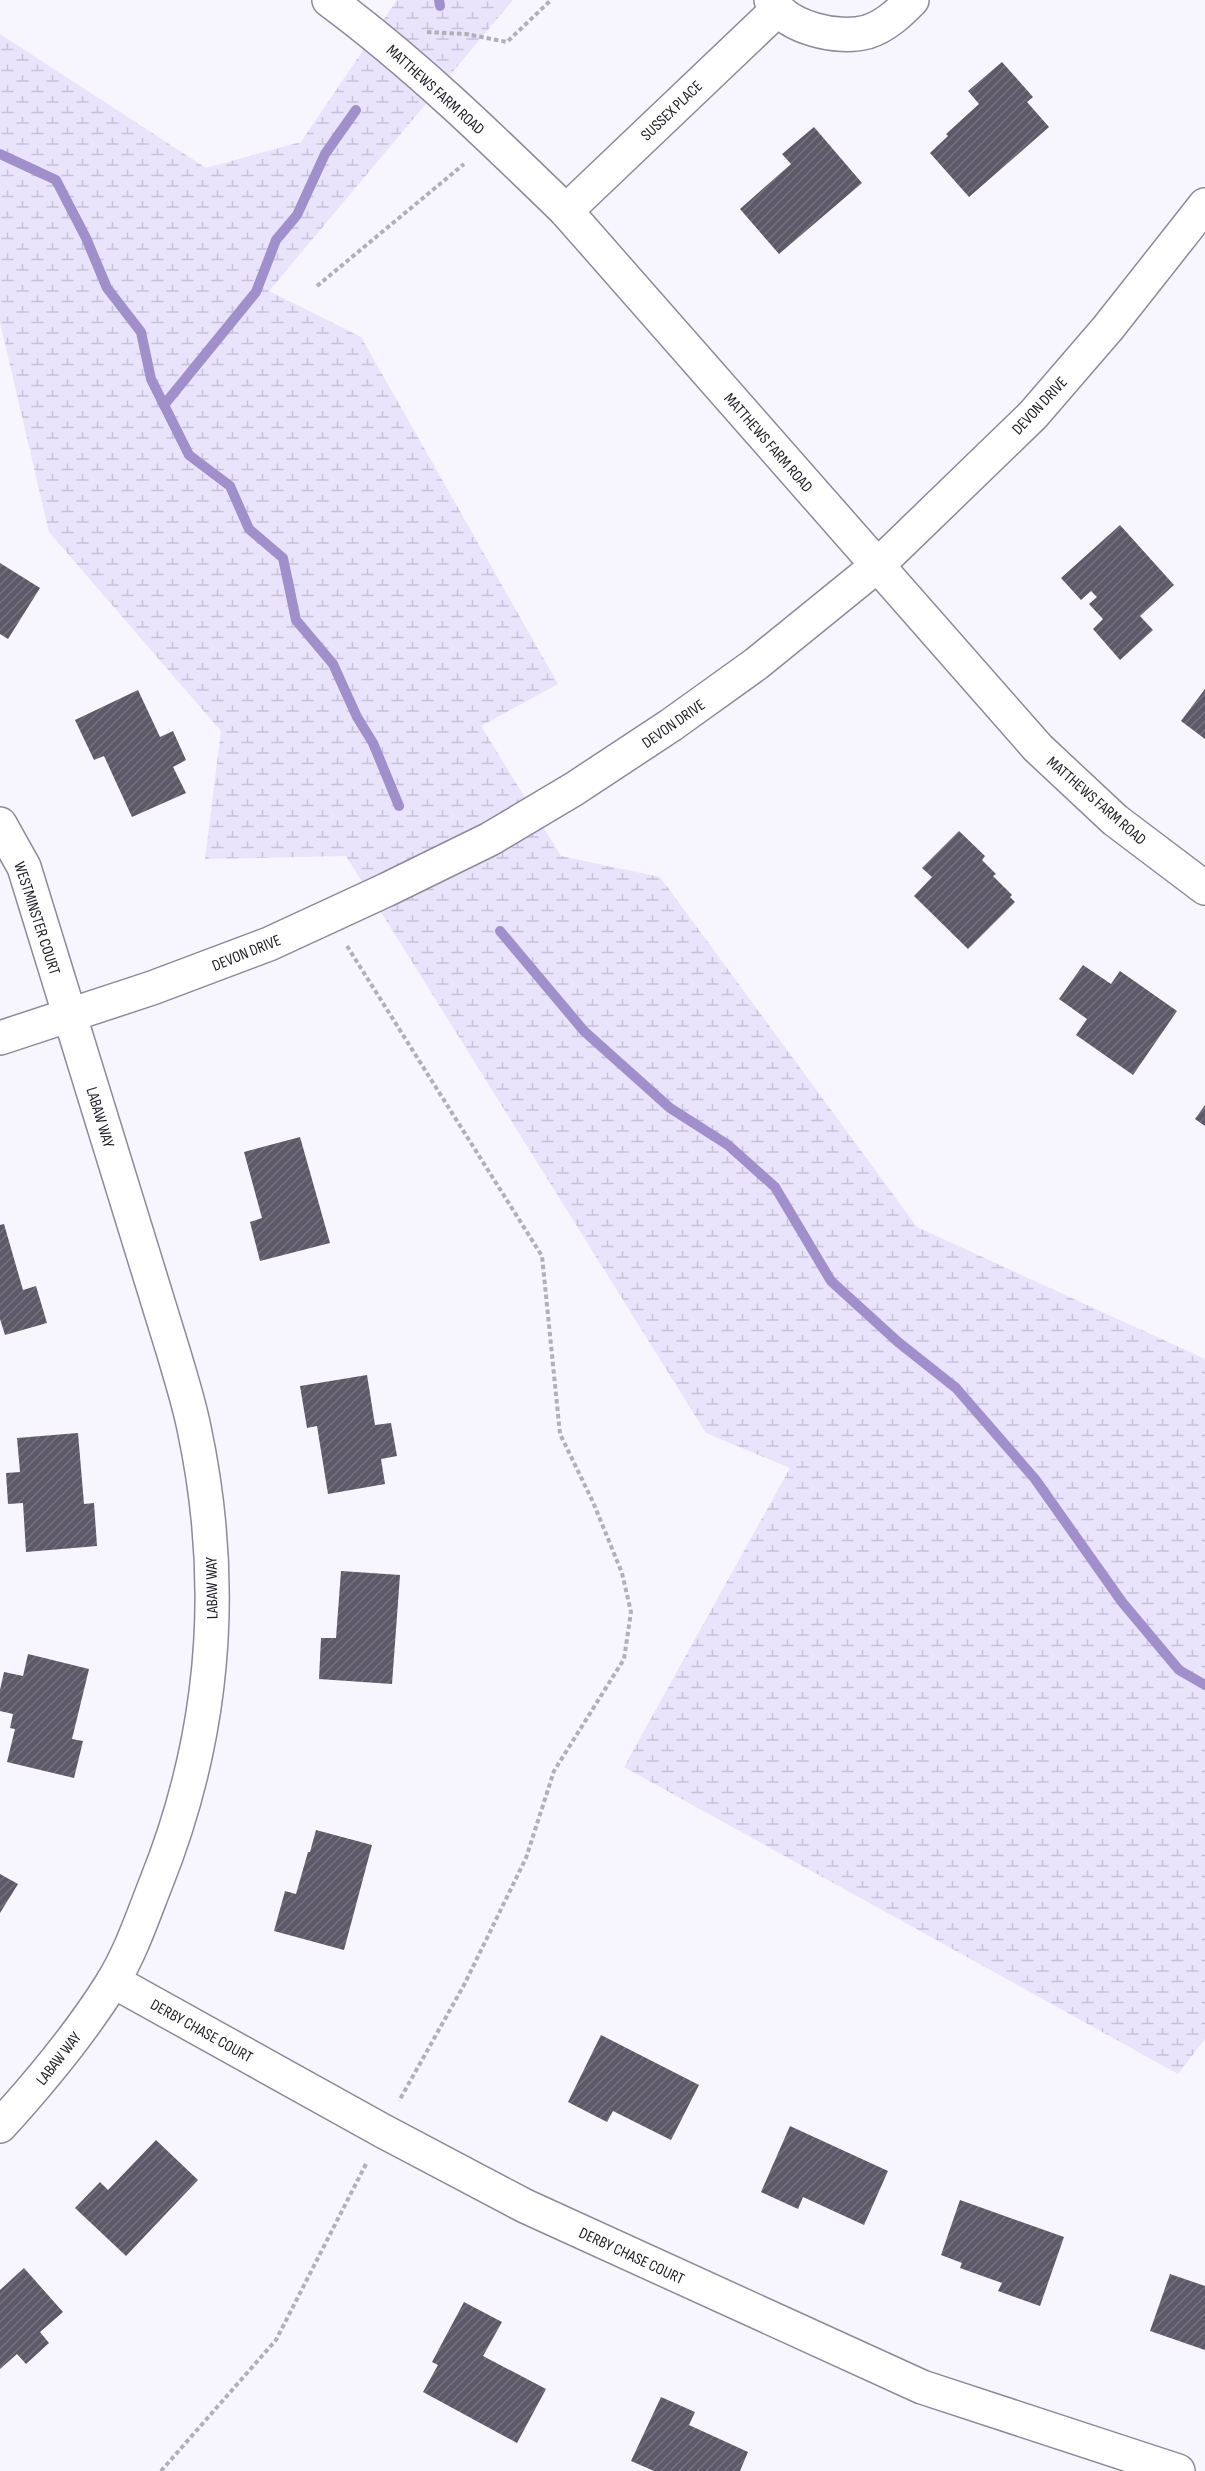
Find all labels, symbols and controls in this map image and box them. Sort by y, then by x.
street label: MATTHEWS FARM ROAD [382,41,488,139]
street label: SUSSEX PLACE [637,77,707,145]
street label: DEVON DRIVE [1008,373,1072,439]
street label: MATTHEWS FARM ROAD [720,389,816,497]
street label: DEVON DRIVE [639,696,709,753]
street label: MATTHEWS FARM ROAD [1042,753,1150,849]
street label: WESTMINSTER COURT [9,859,64,978]
street label: DEVON DRIVE [209,931,284,976]
street label: LABAW WAY [81,1085,118,1150]
street label: LABAW WAY [202,1556,223,1619]
street label: DERBY CHASE COURT [147,1995,256,2067]
street label: LABAW WAY [33,2028,86,2089]
street label: DERBY CHASE COURT [576,2224,687,2289]

